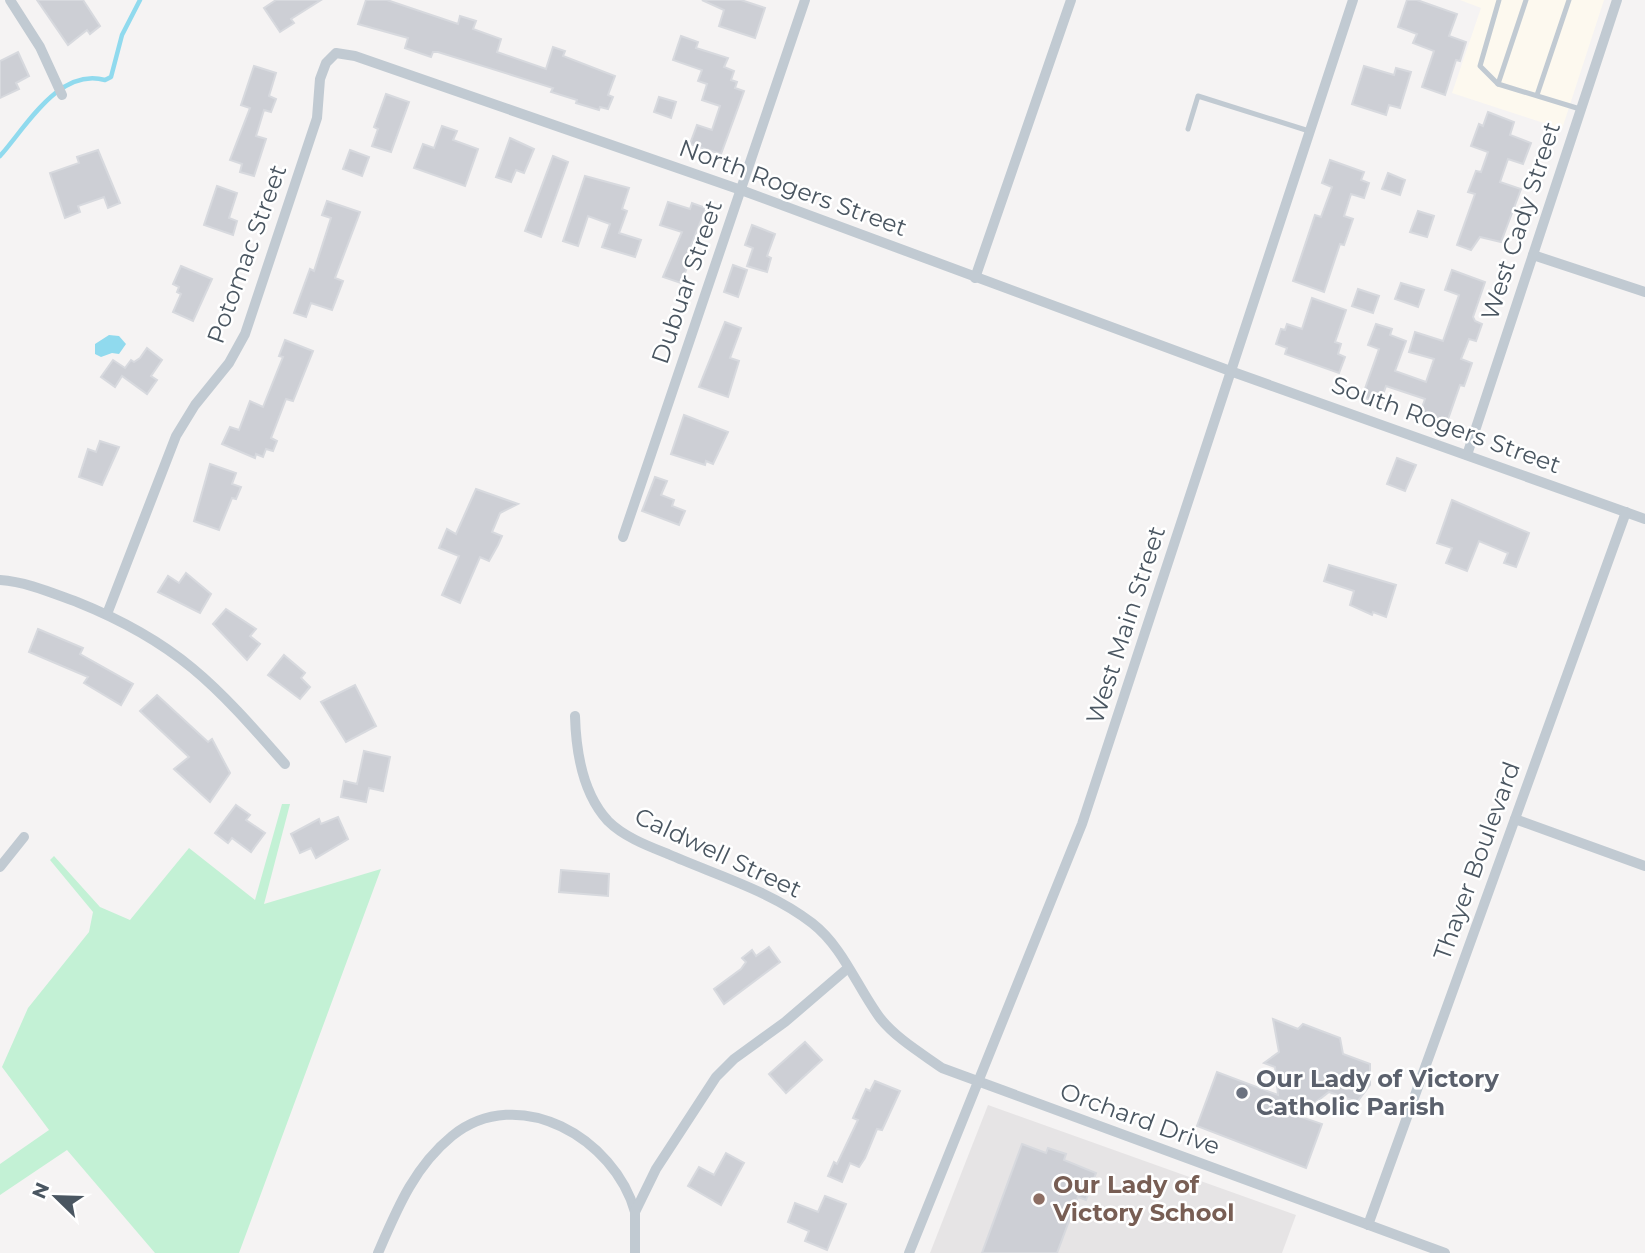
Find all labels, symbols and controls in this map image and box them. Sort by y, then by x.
street label: West Cady Street [1475,118,1566,324]
street label: North Rogers Street [675,133,911,242]
street label: Potomac Street [201,160,292,347]
street label: Dubuar Street [645,196,728,367]
street label: South Rogers Street [1328,370,1565,480]
street label: West Main Street [1080,522,1171,727]
street label: Thayer Boulevard [1427,758,1526,964]
street label: Caldwell Street [630,801,806,904]
place label: Our Lady of Victory Catholic Parish [1256,1064,1499,1121]
street label: Orchard Drive [1056,1076,1224,1161]
marker: Our Lady of Victory Catholic Parish [1234,1085,1250,1101]
north arrow [21,1162,91,1232]
place label: Our Lady of Victory School [1052,1170,1234,1227]
text: N [27,1179,54,1202]
marker: Our Lady of Victory School [1031,1191,1047,1207]

